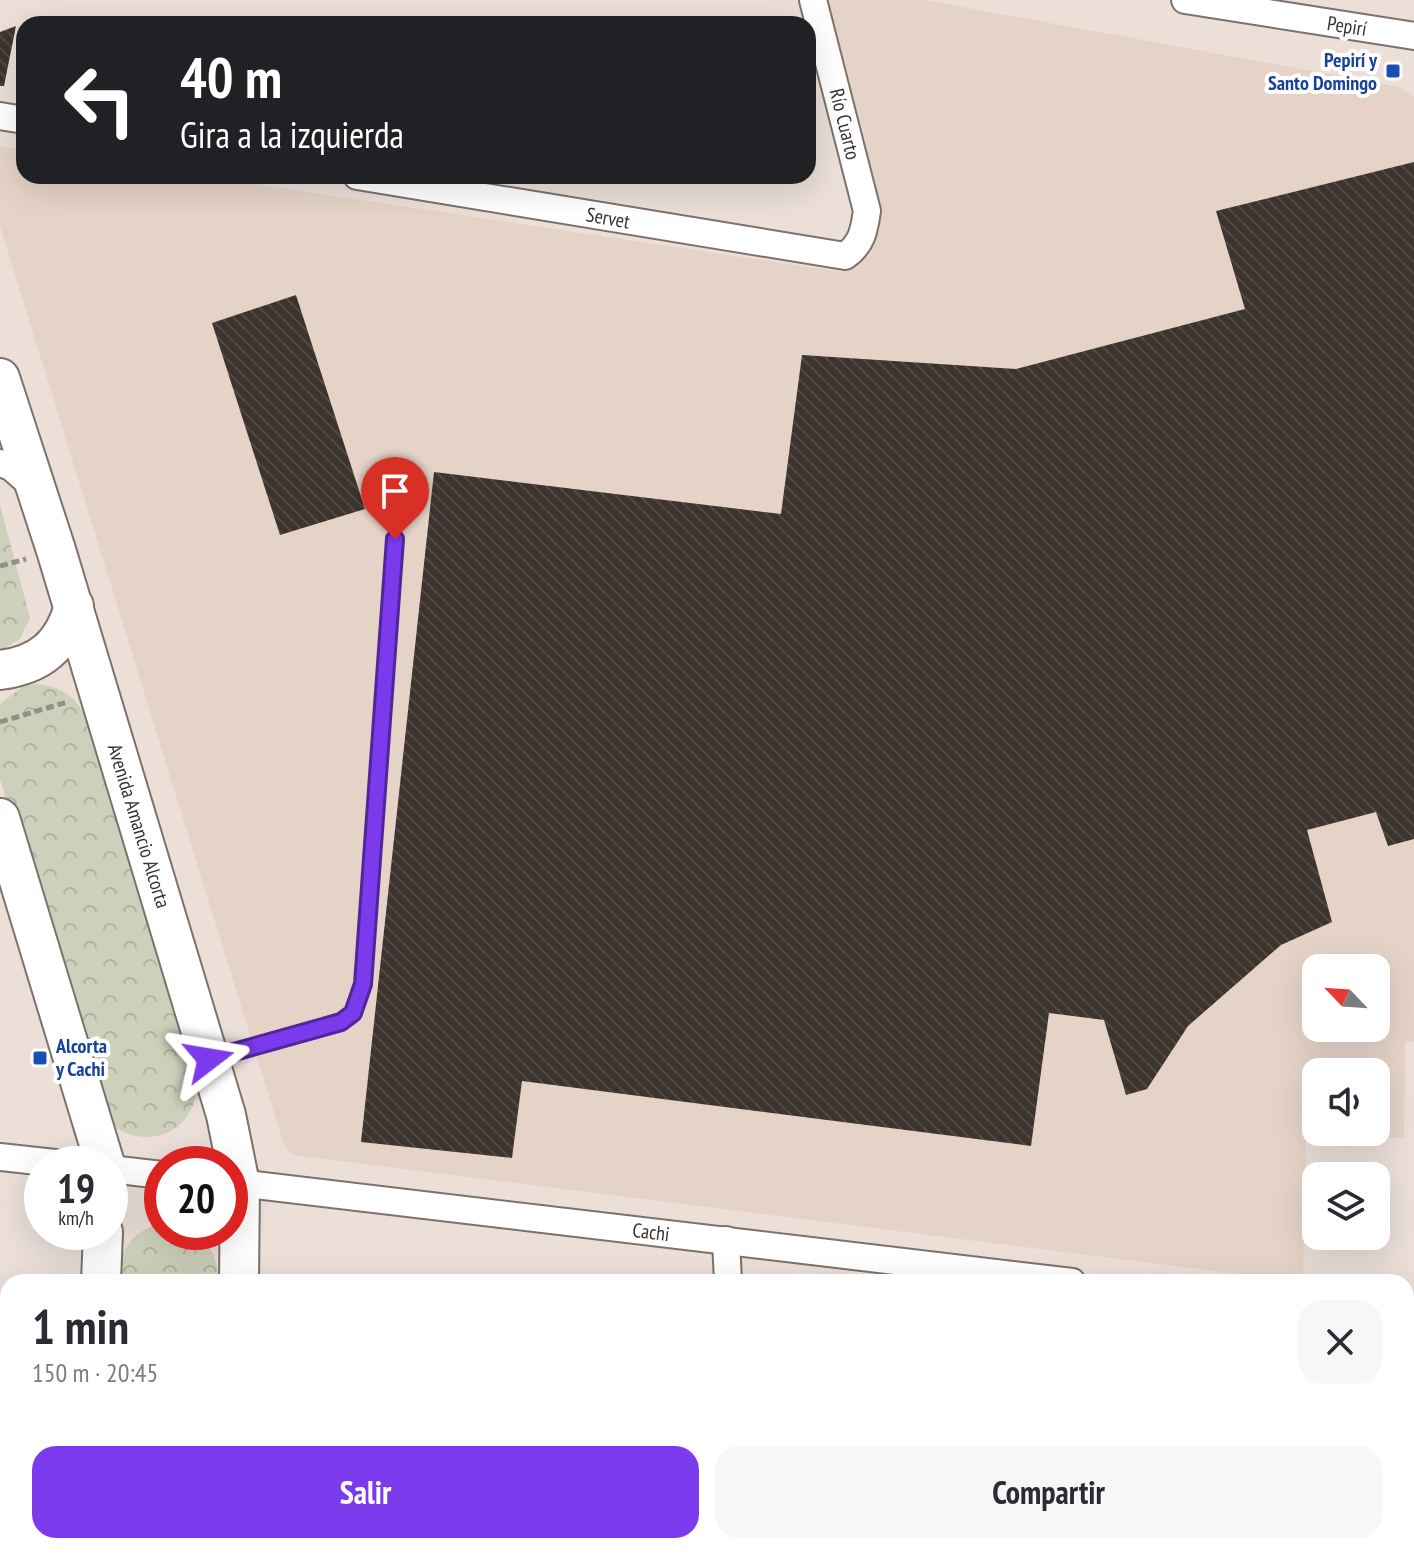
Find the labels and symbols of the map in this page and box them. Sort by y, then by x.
street label: Pepirí [1325,10,1369,42]
place label: Pepirí y Santo Domingo [1268,47,1378,96]
marker: Pepirí y Santo Domingo [1384,62,1402,80]
street label: Río Cuarto [824,86,866,162]
street label: Servet [584,201,632,235]
pin [361,457,429,539]
street label: Avenida Amancio Alcorta [102,741,176,911]
north arrow [1302,954,1390,1042]
position arrow [167,1017,251,1101]
place label: Alcorta y Cachi [55,1033,107,1082]
marker: Alcorta y Cachi [31,1049,49,1067]
speed limit sign: 20 [144,1146,248,1250]
street label: Cachi [631,1217,671,1247]

